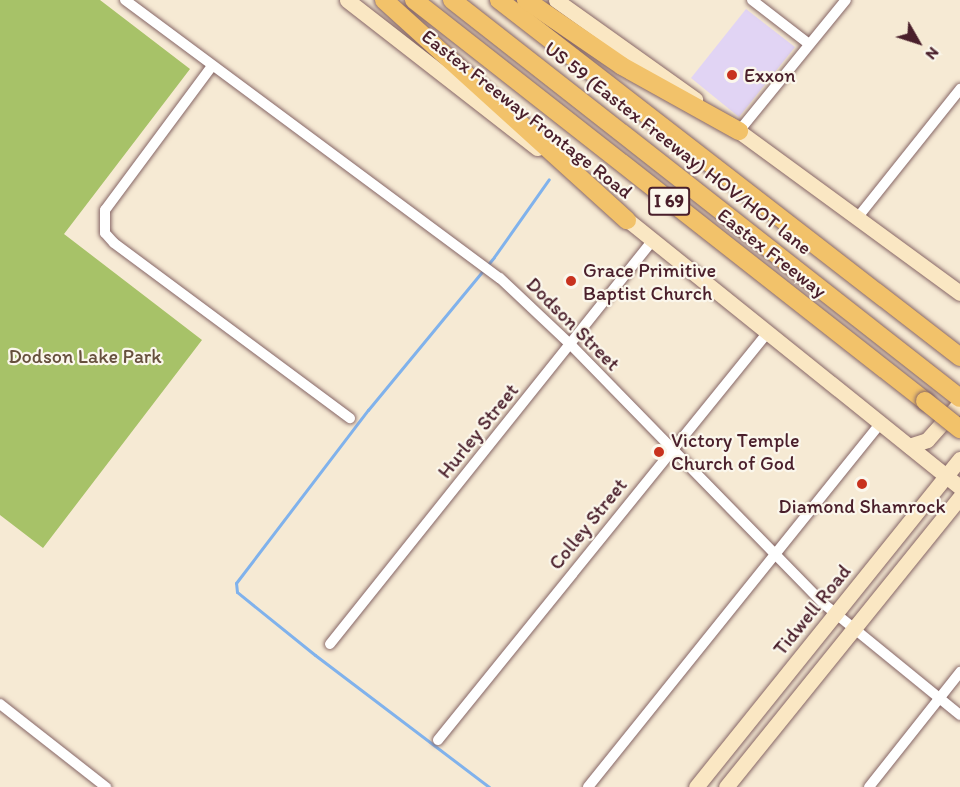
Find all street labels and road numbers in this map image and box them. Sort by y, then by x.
street label: Eastex Freeway Frontage Road [417,24,637,204]
street label: US 59 (Eastex Freeway) HOV/HOT lane [539,36,817,260]
road number: I 69 [648,186,690,216]
street label: Eastex Freeway [713,203,831,303]
street label: Dodson Street [521,272,625,376]
street label: Hurley Street [433,379,523,483]
street label: Colley Street [544,473,632,575]
street label: Tidwell Road [768,560,856,660]

